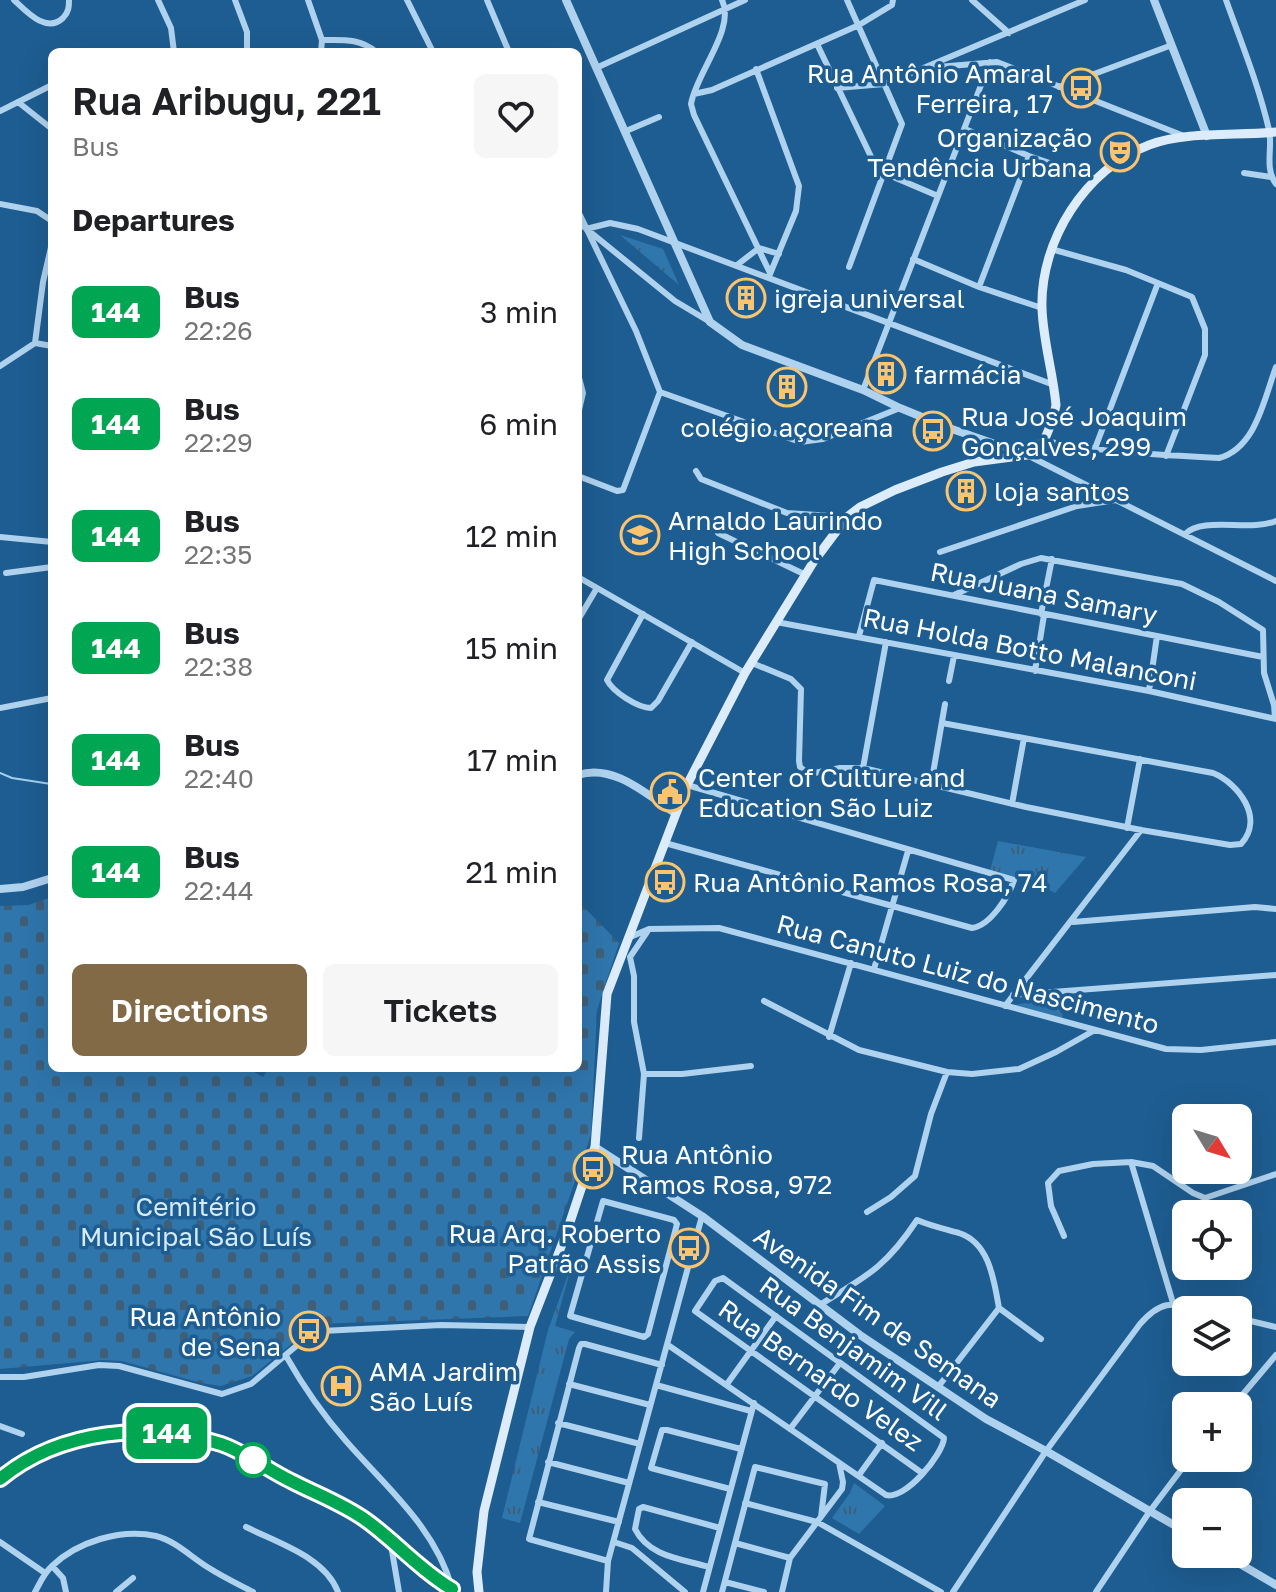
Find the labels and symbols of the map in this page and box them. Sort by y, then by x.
place label: Rua Antônio Amaral Ferreira, 17 [807,58,1053,119]
bus stop icon: Rua Antônio Amaral Ferreira, 17 [1060,67,1102,109]
place label: Organização Tendência Urbana [867,122,1092,183]
theatre icon: Organização Tendência Urbana [1099,131,1141,173]
building icon: igreja universal [725,277,767,319]
place label: igreja universal [774,283,965,314]
building icon: farmácia [865,353,907,395]
place label: farmácia [914,359,1021,390]
building icon: colégio açoreana [766,366,808,408]
place label: Rua José Joaquim Gonçalves, 299 [961,401,1187,462]
bus stop icon: Rua José Joaquim Gonçalves, 299 [912,410,954,452]
place label: colégio açoreana [681,412,893,443]
building icon: loja santos [945,470,987,512]
place label: loja santos [994,476,1130,507]
place label: Arnaldo Laurindo High School [668,505,883,566]
school or university icon: Arnaldo Laurindo High School [619,514,661,556]
street label: Rua Juana Samary [928,556,1161,630]
street label: Rua Holda Botto Malanconi [861,601,1199,697]
place label: Center of Culture and Education São Luiz [698,762,965,823]
public building icon: Center of Culture and Education São Luiz [649,771,691,813]
bus stop icon: Rua Antônio Ramos Rosa, 74 [644,861,686,903]
place label: Rua Antônio Ramos Rosa, 74 [693,867,1048,898]
street label: Rua Canuto Luiz do Nascimento [773,908,1163,1040]
north arrow [1172,1104,1252,1184]
place label: Rua Antônio Ramos Rosa, 972 [621,1139,832,1200]
bus stop icon: Rua Antônio Ramos Rosa, 972 [572,1148,614,1190]
park label: Cemitério Municipal São Luís [80,1191,312,1252]
place label: Rua Arq. Roberto Patrão Assis [449,1218,661,1279]
street label: Avenida Fim de Semana [748,1220,1008,1414]
bus stop icon: Rua Arq. Roberto Patrão Assis [668,1227,710,1269]
street label: Rua Benjamim Vill [754,1269,954,1427]
street label: Rua Bernardo Velez [713,1293,929,1457]
place label: Rua Antônio de Sena [129,1301,281,1362]
bus stop icon: Rua Antônio de Sena [288,1310,330,1352]
place label: AMA Jardim São Luís [369,1356,518,1417]
hospital icon: AMA Jardim São Luís [320,1365,362,1407]
line badge: 144 [121,1407,213,1459]
unlabelled marker [236,1443,270,1477]

